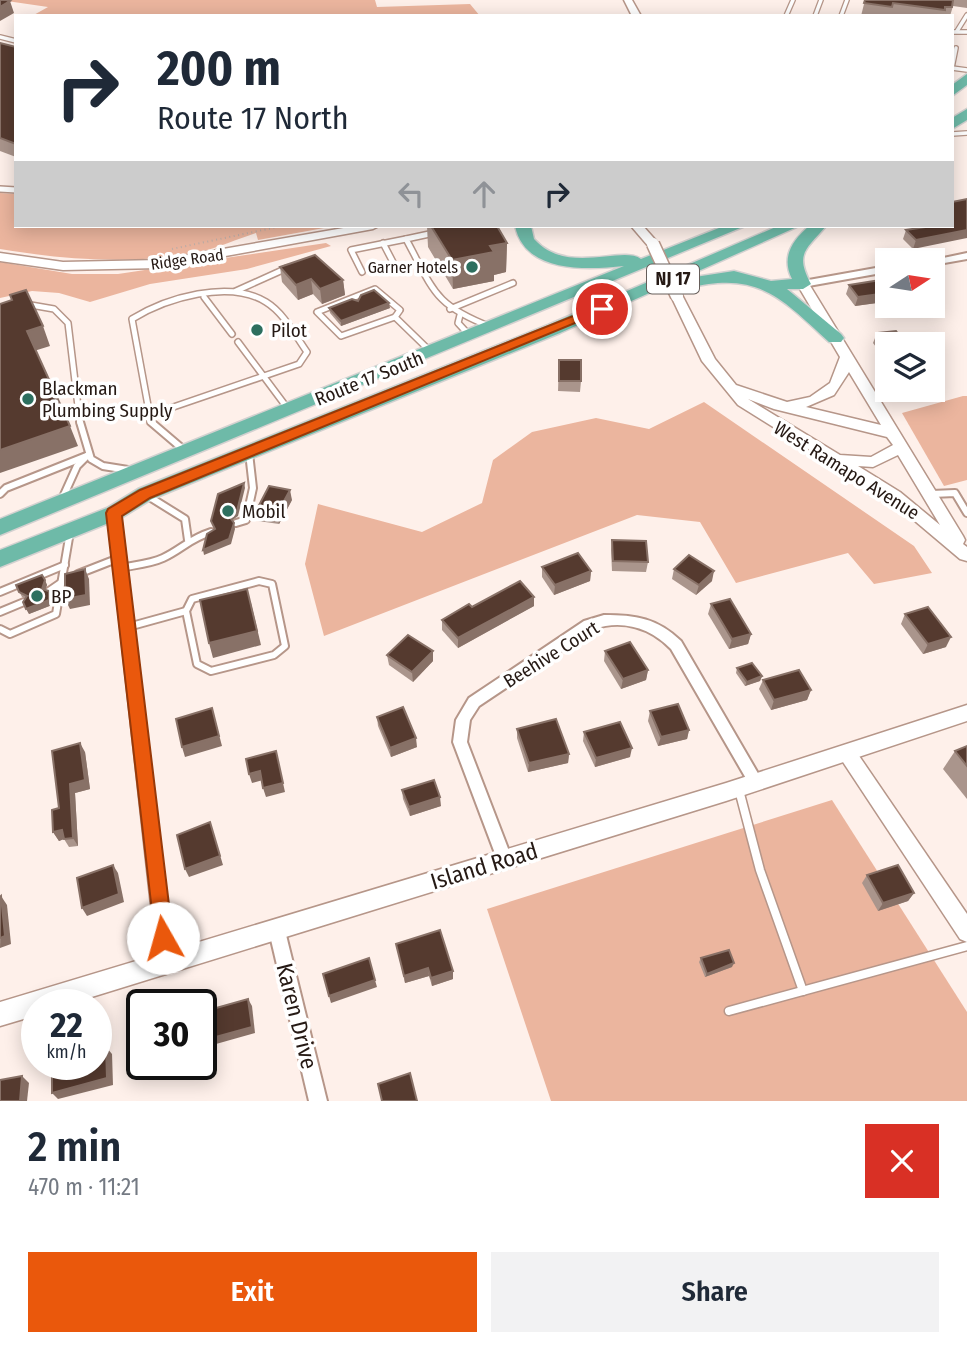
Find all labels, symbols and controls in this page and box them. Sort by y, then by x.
text: 200 m [157,39,281,98]
icon: right [42,42,133,133]
text: Route 17 North [157,99,349,137]
icon: left [392,175,430,213]
icon: ahead [465,175,503,213]
icon: right [538,175,576,213]
street label: Ridge Road [149,245,225,274]
north arrow [875,248,945,318]
map controls [875,248,945,402]
place label: Garner Hotels [368,258,458,277]
marker: Garner Hotels [464,259,480,275]
road number: NJ 17 [647,264,699,293]
pin [572,279,632,339]
icon: arrive [583,290,621,328]
place label: Pilot [271,319,308,342]
marker: Pilot [249,322,265,338]
button: layers [875,332,945,402]
street label: Route 17 South [312,346,427,411]
place label: Blackman Plumbing Supply [42,377,173,422]
marker: Blackman Plumbing Supply [20,391,36,407]
street label: West Ramapo Avenue [770,416,924,524]
place label: Mobil [242,500,285,523]
marker: Mobil [220,503,236,519]
place label: BP [51,585,71,608]
marker: BP [29,588,45,604]
street label: Beehive Court [499,616,604,693]
street label: Island Road [427,836,541,896]
position arrow [126,901,200,975]
street label: Karen Drive [270,960,324,1072]
speed limit sign: 30 [126,989,217,1080]
text: 22 [50,1004,83,1046]
text: km/h [46,1041,87,1063]
text: 2 min [28,1122,121,1172]
button: close [865,1124,939,1198]
text: 470 m · 11:21 [28,1173,140,1201]
button: Exit [28,1252,477,1332]
button: Share [491,1252,939,1332]

